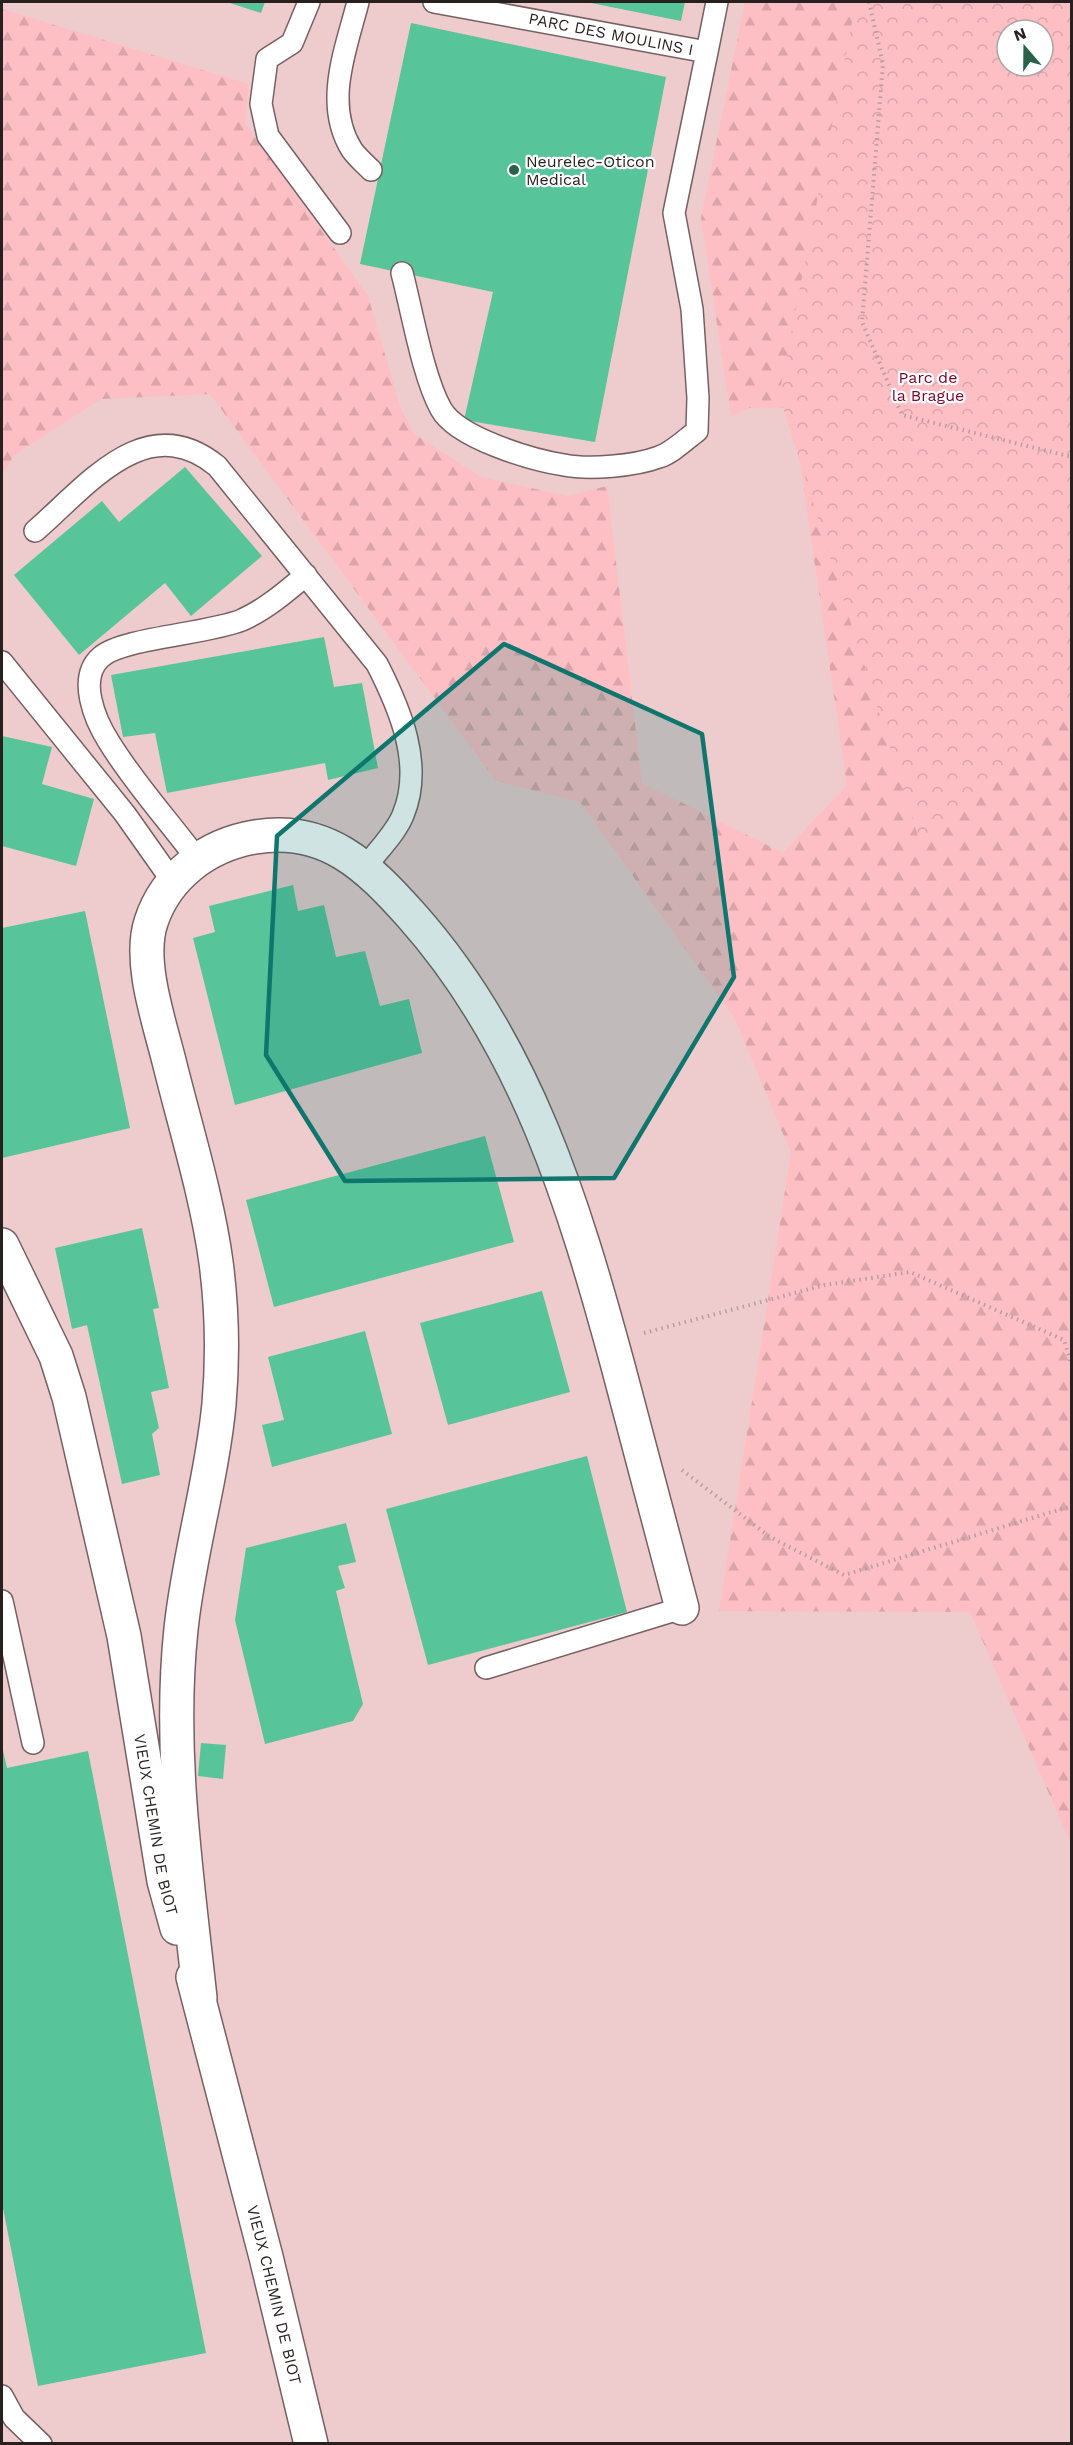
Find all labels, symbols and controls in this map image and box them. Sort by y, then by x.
street label: PARC DES MOULINS I [527,9,695,59]
north arrow [995,18,1055,78]
text: N [1011,23,1029,45]
place label: Neurelec-Oticon Medical [526,152,655,189]
marker: Neurelec-Oticon Medical [507,163,521,177]
park label: Parc de la Brague [892,368,964,405]
street label: VIEUX CHEMIN DE BIOT [131,1733,183,1918]
street label: VIEUX CHEMIN DE BIOT [243,2203,306,2387]

